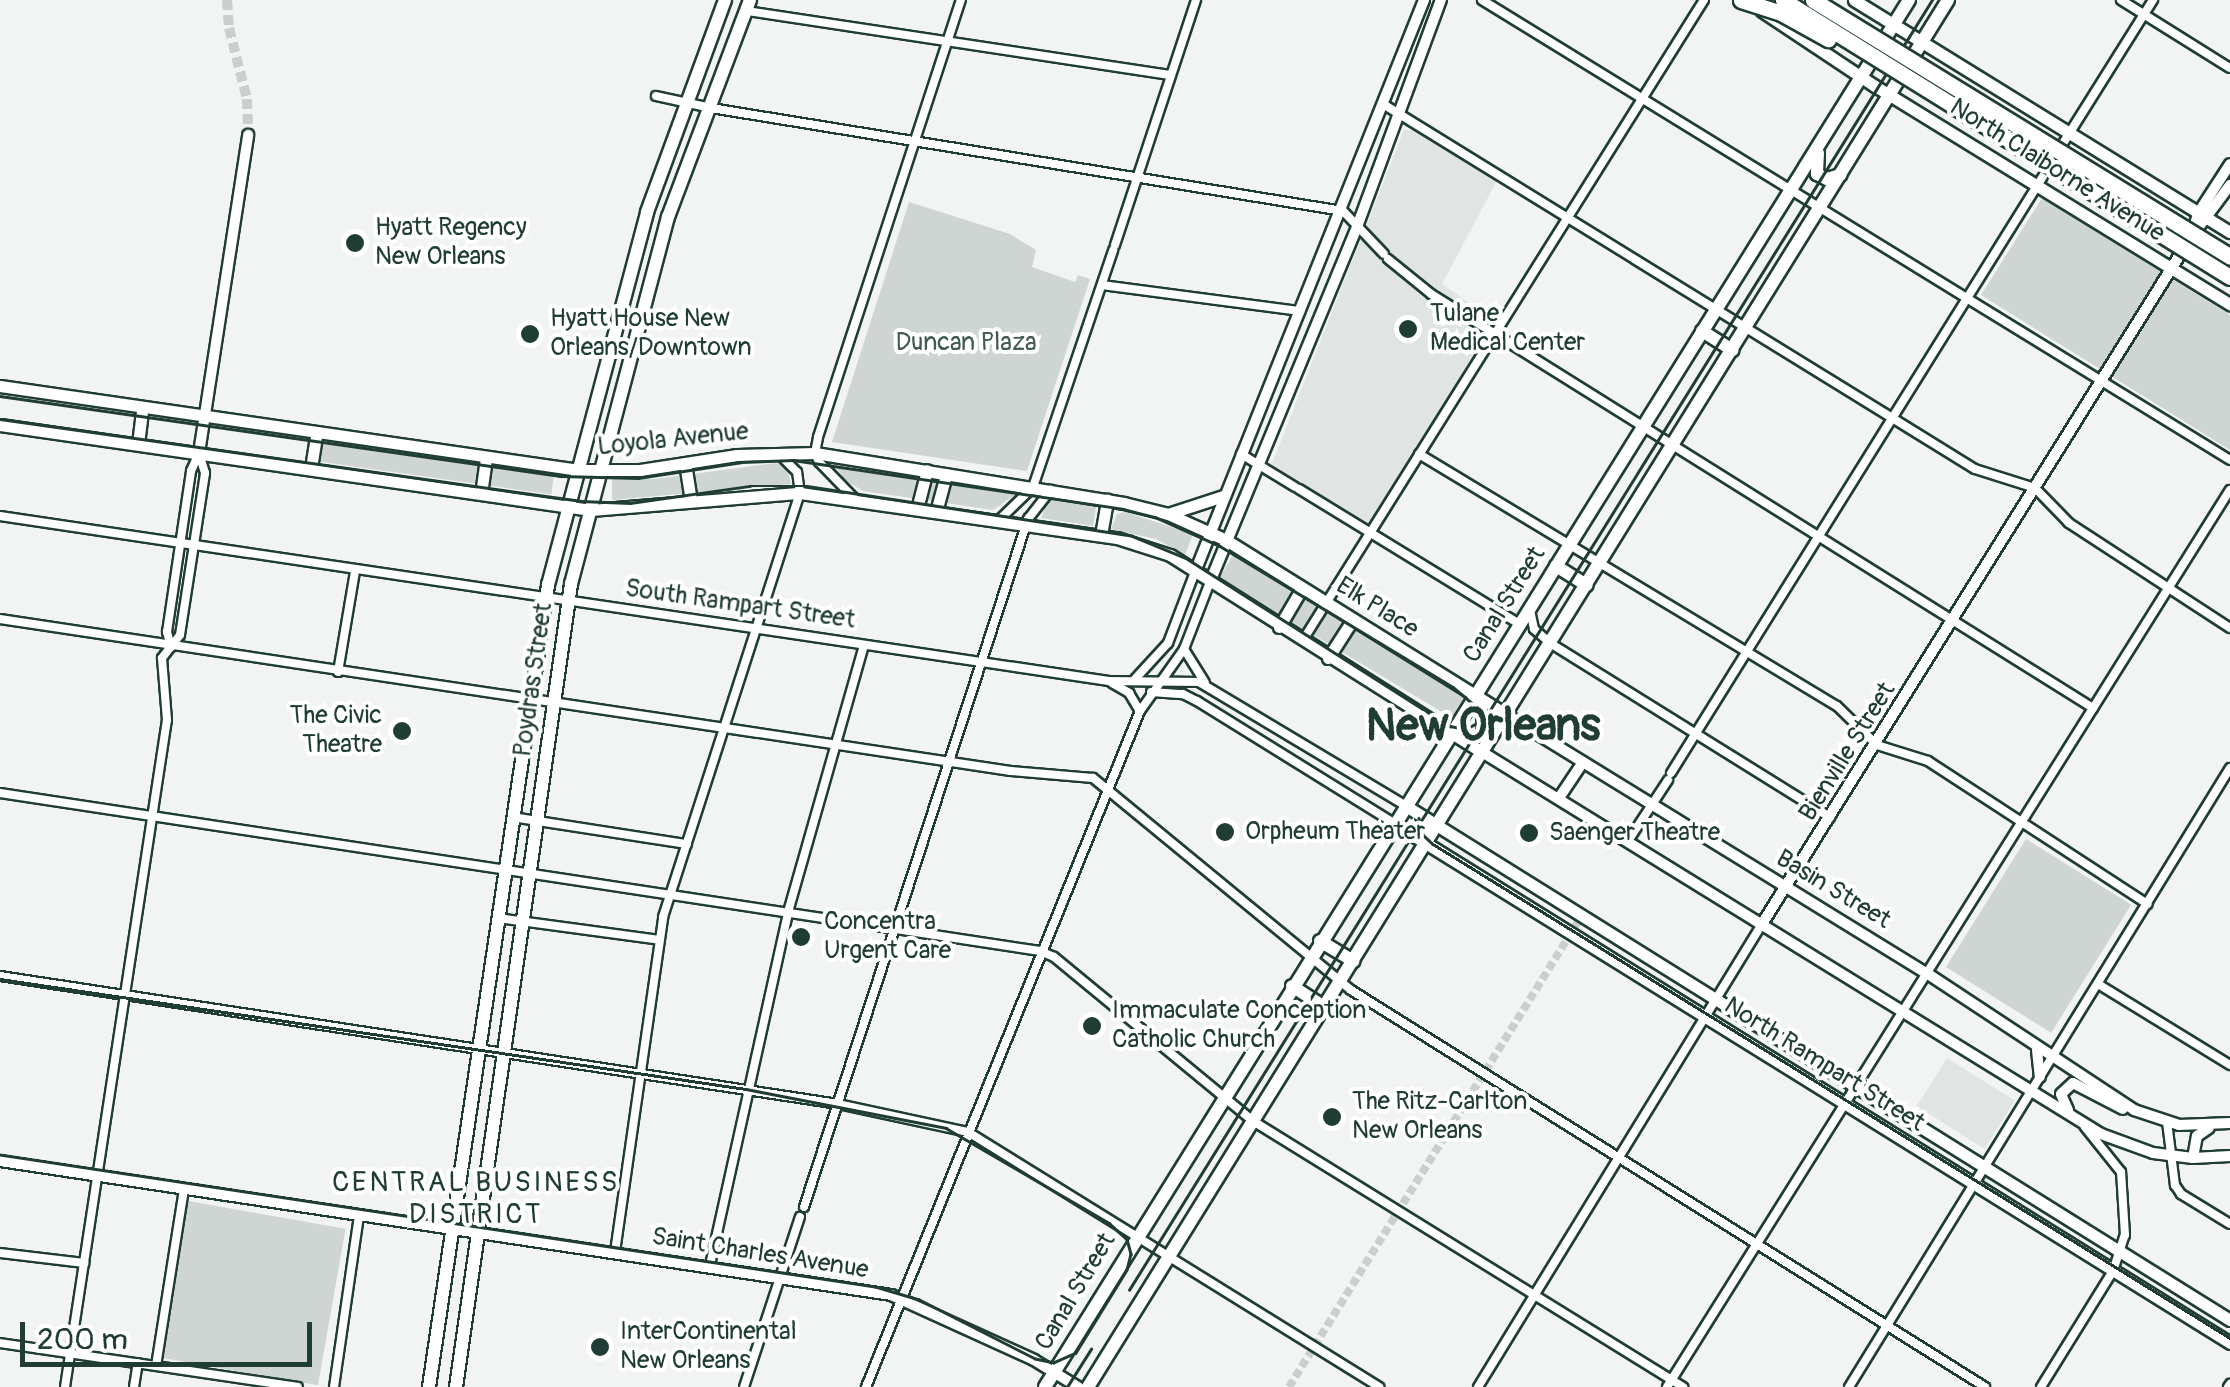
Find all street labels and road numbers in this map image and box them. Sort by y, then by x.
street label: North Claiborne Avenue [1944,93,2170,249]
street label: Loyola Avenue [596,417,750,463]
street label: Canal Street [1458,541,1552,669]
street label: Elk Place [1330,571,1424,645]
street label: South Rampart Street [623,574,857,636]
street label: Poydras Street [508,601,560,759]
street label: Bienville Street [1793,677,1903,827]
street label: Basin Street [1770,844,1896,936]
street label: North Rampart Street [1718,991,1930,1139]
street label: Saint Charles Avenue [649,1222,871,1286]
street label: Canal Street [1029,1228,1123,1356]

